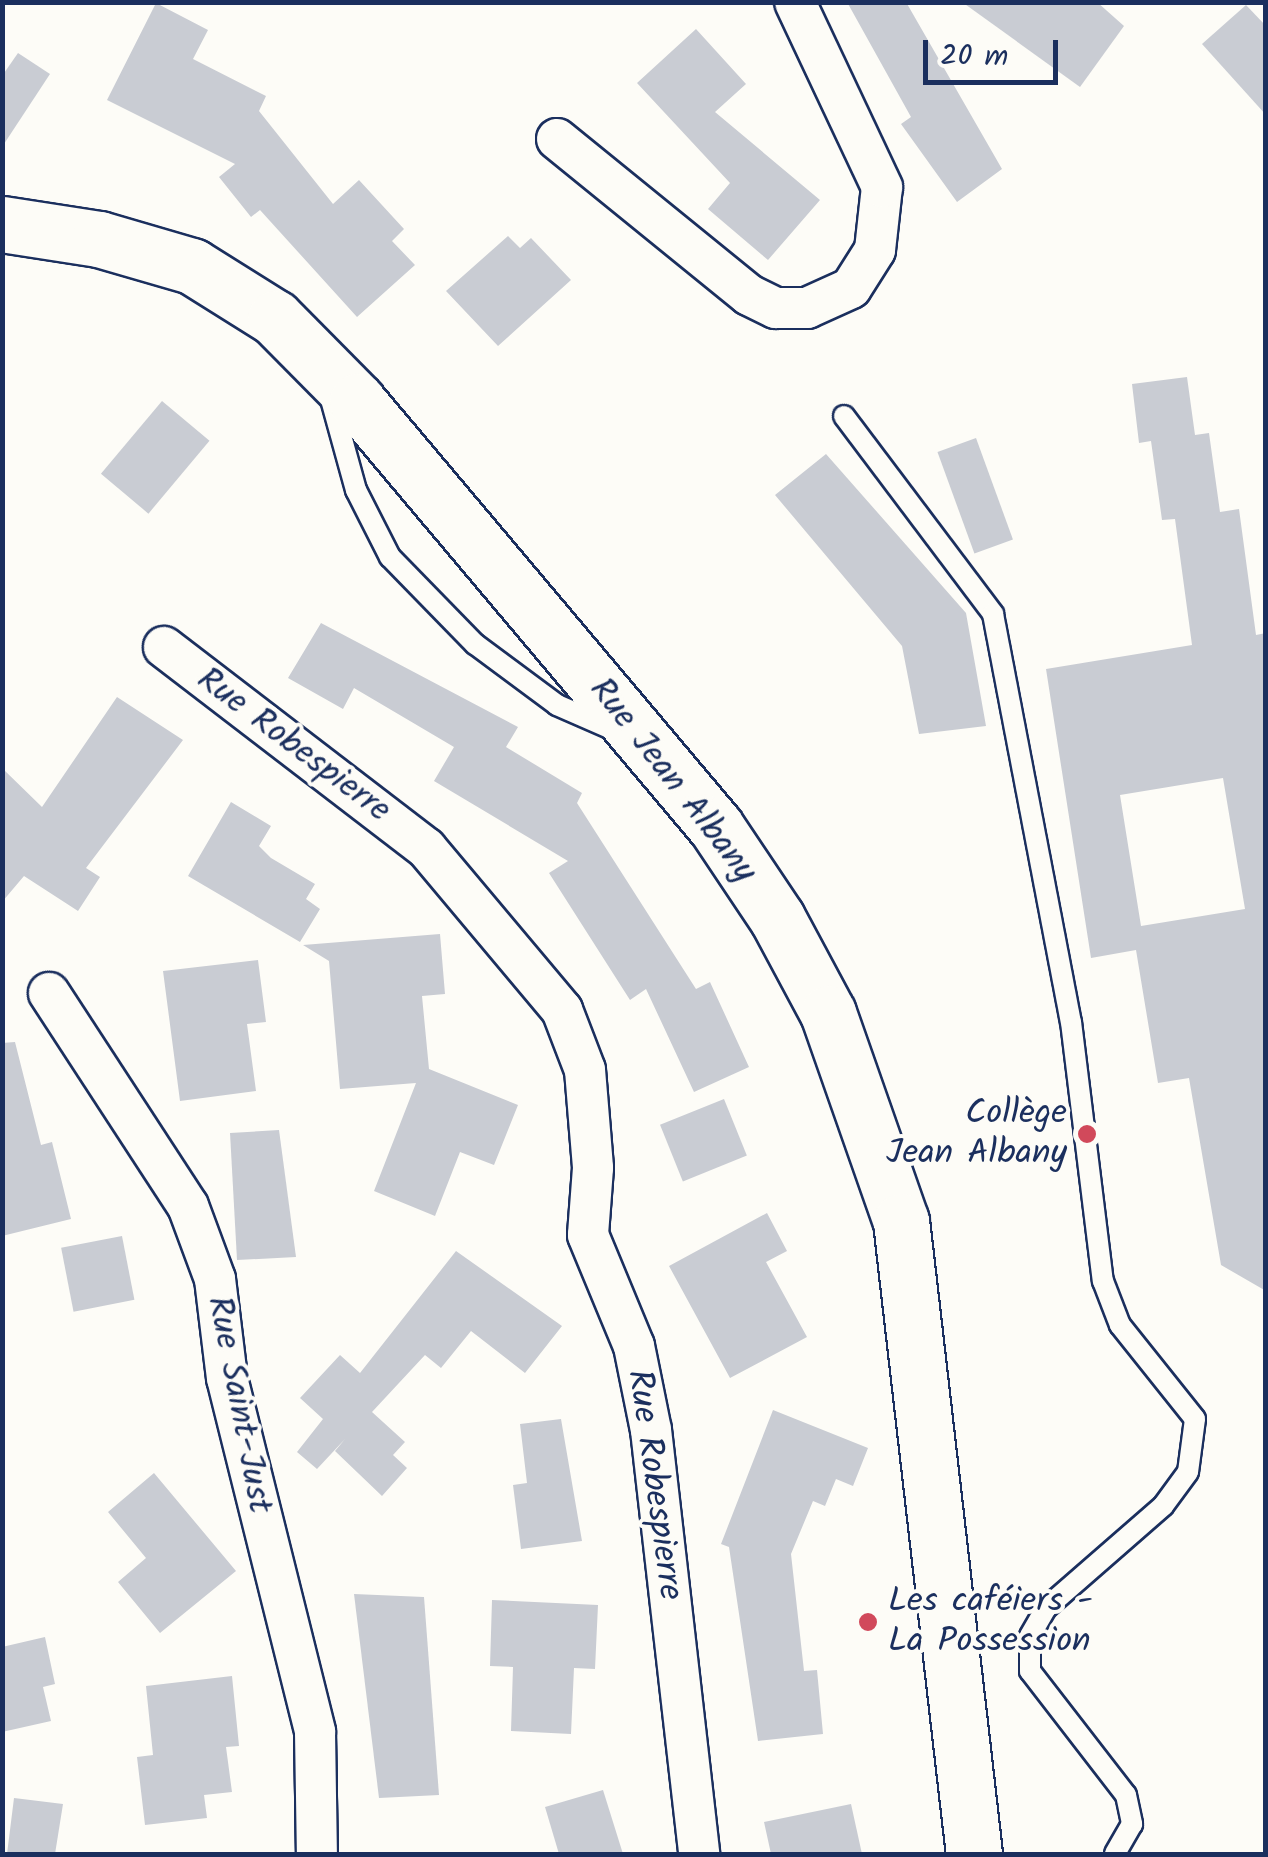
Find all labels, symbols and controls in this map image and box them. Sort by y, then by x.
scale bar [928,20,1063,82]
text: 20 m [940,33,1008,81]
street label: Rue Robespierre [188,659,398,833]
street label: Rue Jean Albany [579,670,765,892]
place label: Collège Jean Albany [886,1093,1067,1175]
marker: Collège Jean Albany [1076,1123,1098,1145]
street label: Rue Saint-Just [196,1293,280,1517]
street label: Rue Robespierre [617,1367,691,1603]
place label: Les caféiers - La Possession [888,1581,1093,1663]
marker: Les caféiers - La Possession [857,1611,879,1633]

